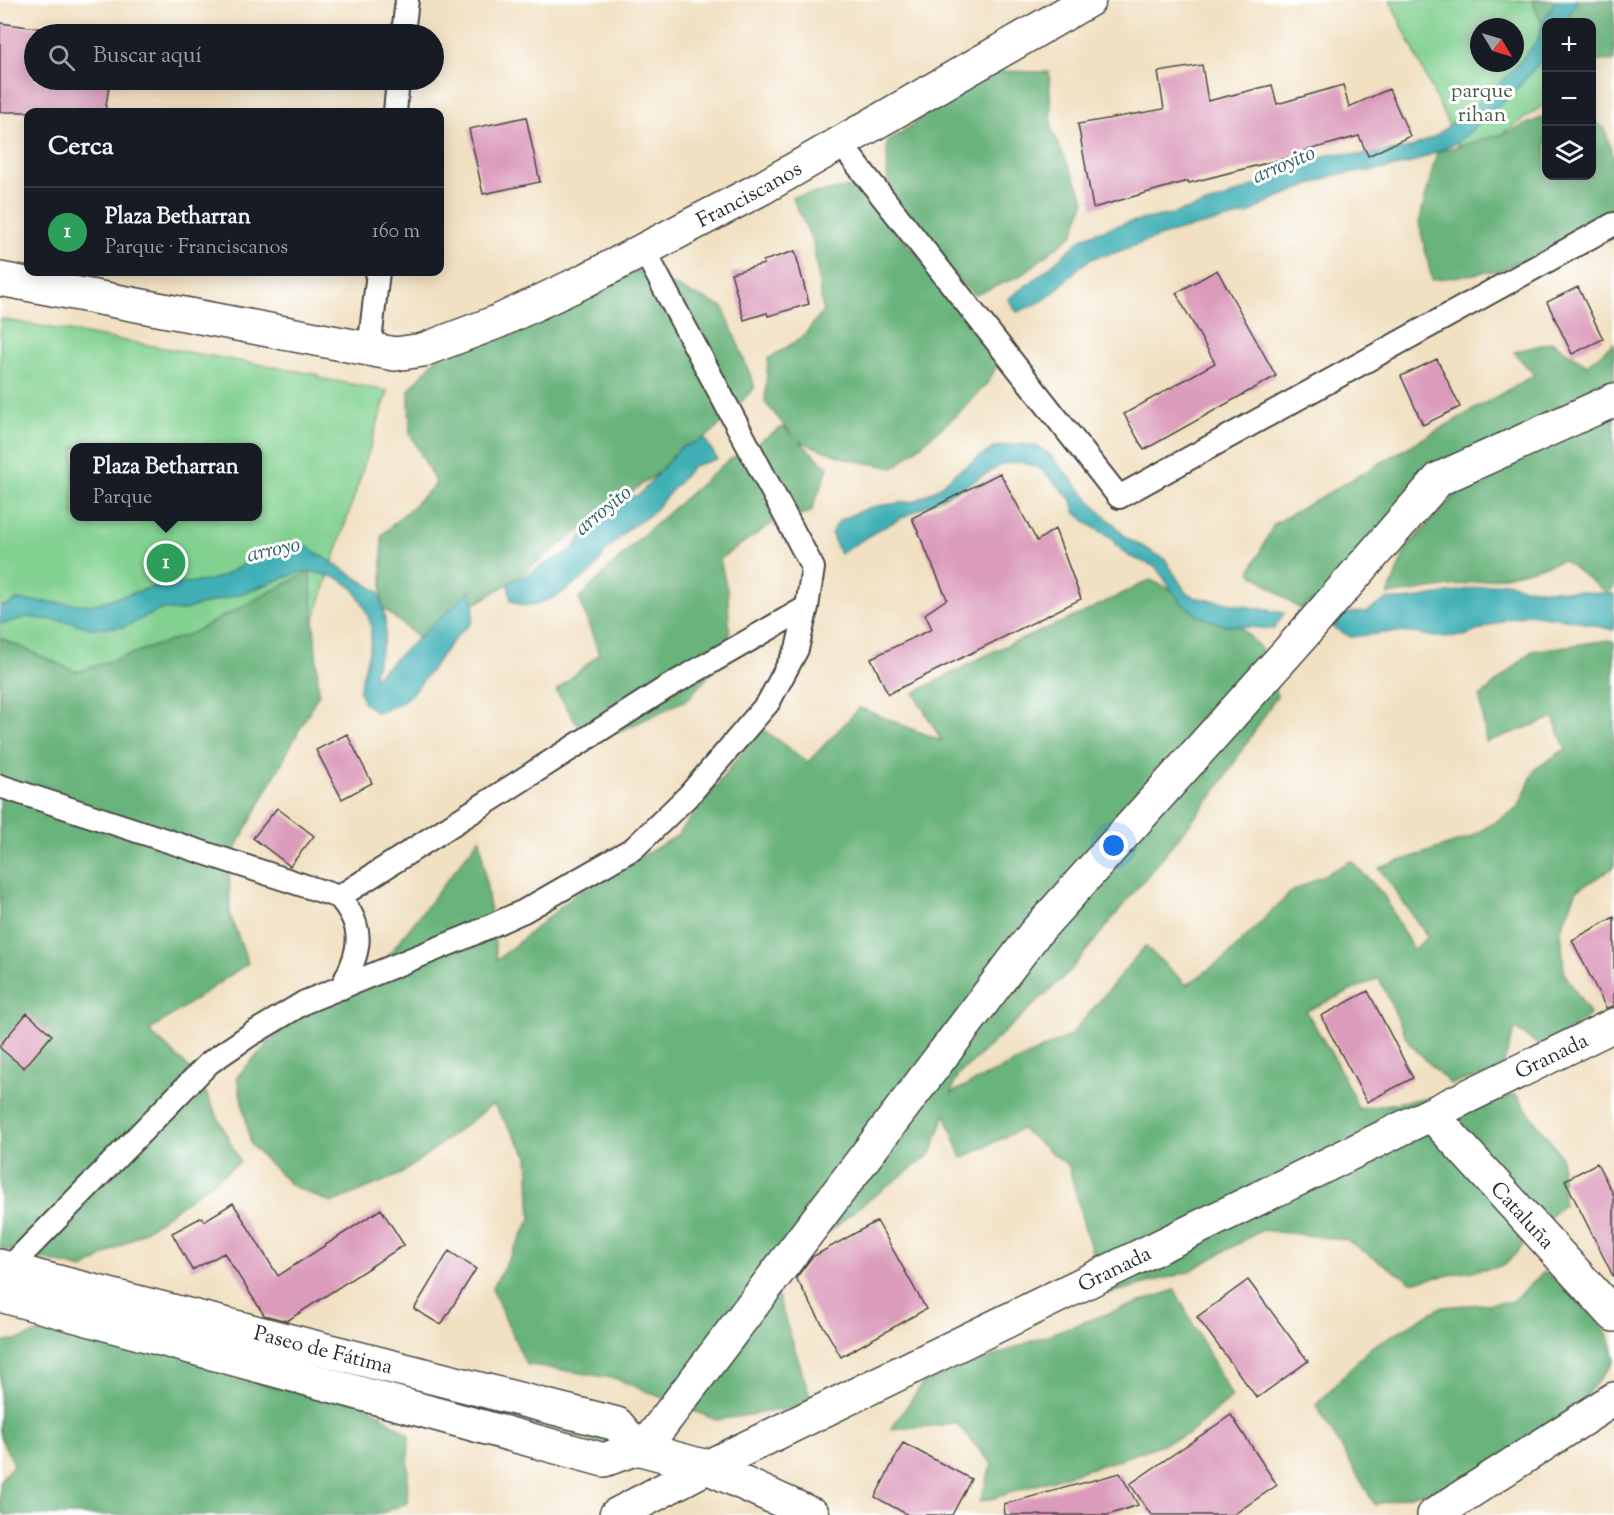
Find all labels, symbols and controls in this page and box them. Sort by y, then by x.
north arrow [1470,18,1524,72]
map controls [1542,18,1596,180]
button: + [1542,18,1596,72]
search box [24,24,444,90]
icon: search [45,41,78,74]
text: Buscar aquí [93,41,202,73]
button: − [1542,72,1596,126]
park label: parque rihan [1451,77,1513,131]
button: layers [1542,126,1596,180]
text: Cerca [48,129,114,166]
water label: arroyito [1248,138,1321,193]
street label: Franciscanos [692,155,808,237]
text: Plaza Betharran [105,202,251,234]
text: 1 [64,218,71,247]
text: 160 m [372,218,420,247]
text: Parque · Franciscanos [105,234,288,263]
popup [70,443,262,521]
text: Plaza Betharran [93,452,239,484]
water label: arroyito [568,478,640,545]
text: Parque [93,484,152,513]
water label: arroyo [244,530,304,572]
pin: 1 [146,540,186,586]
your location [1099,831,1128,860]
street label: Granada [1510,1027,1594,1088]
street label: Cataluña [1482,1175,1561,1257]
street label: Granada [1074,1240,1157,1301]
street label: Paseo de Fátima [250,1319,396,1384]

